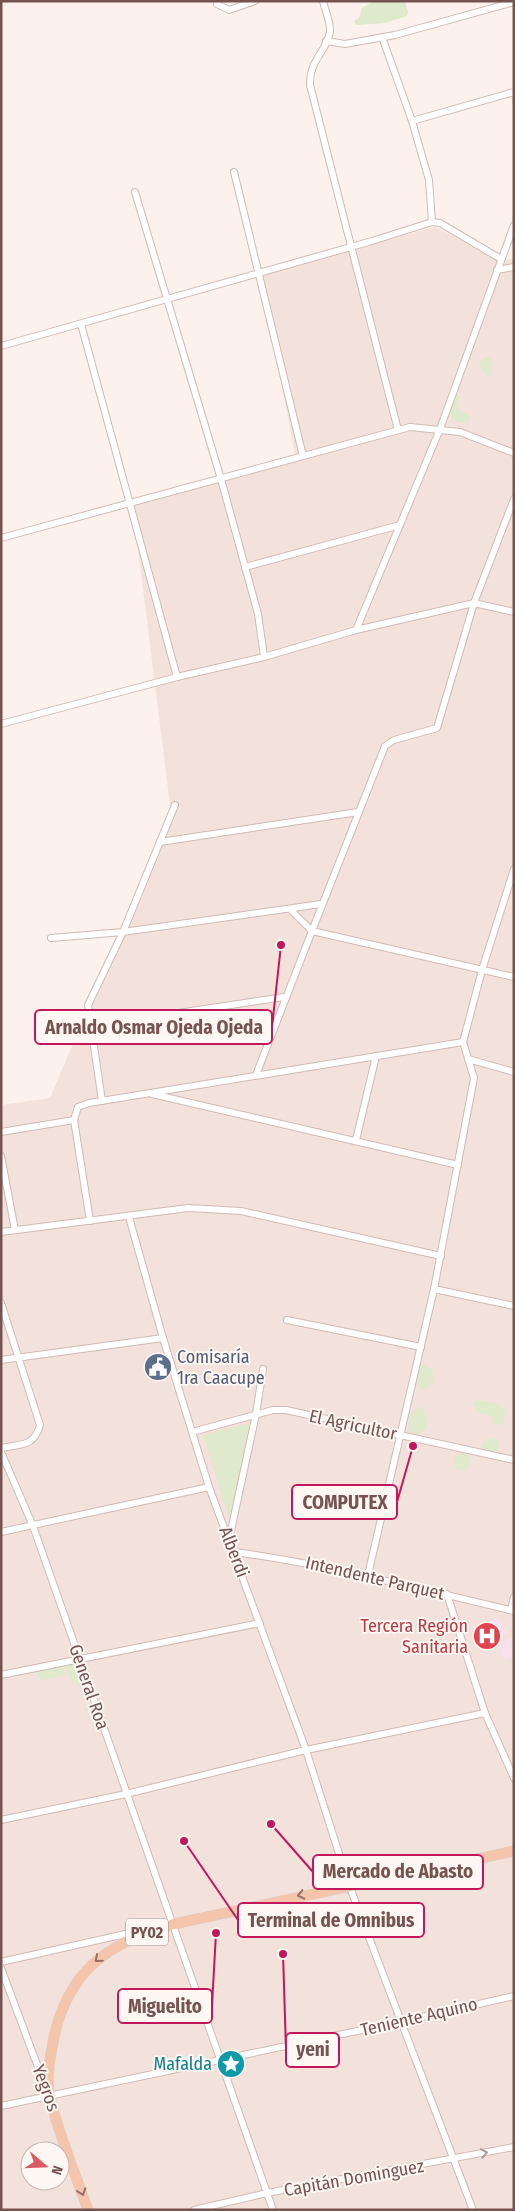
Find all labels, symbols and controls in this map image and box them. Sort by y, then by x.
callout: Arnaldo Osmar Ojeda Ojeda [35,1010,272,1044]
text: Arnaldo Osmar Ojeda Ojeda [44,1016,263,1039]
place label: Comisaría 1ra Caacupe [177,1346,265,1389]
public building icon: Comisaría 1ra Caacupe [143,1352,173,1382]
street label: El Agricultor [307,1405,400,1445]
callout: COMPUTEX [292,1485,397,1519]
text: COMPUTEX [303,1491,388,1514]
street label: Alberdi [214,1523,254,1581]
street label: Intendente Parquet [303,1551,447,1605]
place label: Tercera Región Sanitaria [361,1615,468,1658]
hospital icon: Tercera Región Sanitaria [472,1621,502,1651]
street label: General Roa [64,1642,114,1733]
callout: Mercado de Abasto [313,1855,483,1889]
text: Mercado de Abasto [323,1860,473,1883]
one-way arrow [297,1889,306,1900]
callout: Terminal de Omnibus [238,1903,424,1937]
text: Terminal de Omnibus [248,1909,415,1932]
road number: PY02 [126,1918,168,1945]
one-way arrow [95,1953,104,1962]
callout: Miguelito [118,1989,212,2023]
street label: Teniente Aquino [358,1993,480,2041]
text: Miguelito [128,1995,202,2018]
callout: yeni [286,2033,339,2067]
text: yeni [295,2038,330,2061]
place icon: Mafalda [216,2049,246,2079]
place label: Mafalda [153,2053,212,2075]
street label: Yegros [27,2062,65,2115]
north arrow [20,2141,70,2191]
one-way arrow [480,2148,488,2159]
street label: Capitán Dominguez [282,2155,426,2201]
text: N [47,2163,66,2177]
one-way arrow [76,2187,86,2196]

